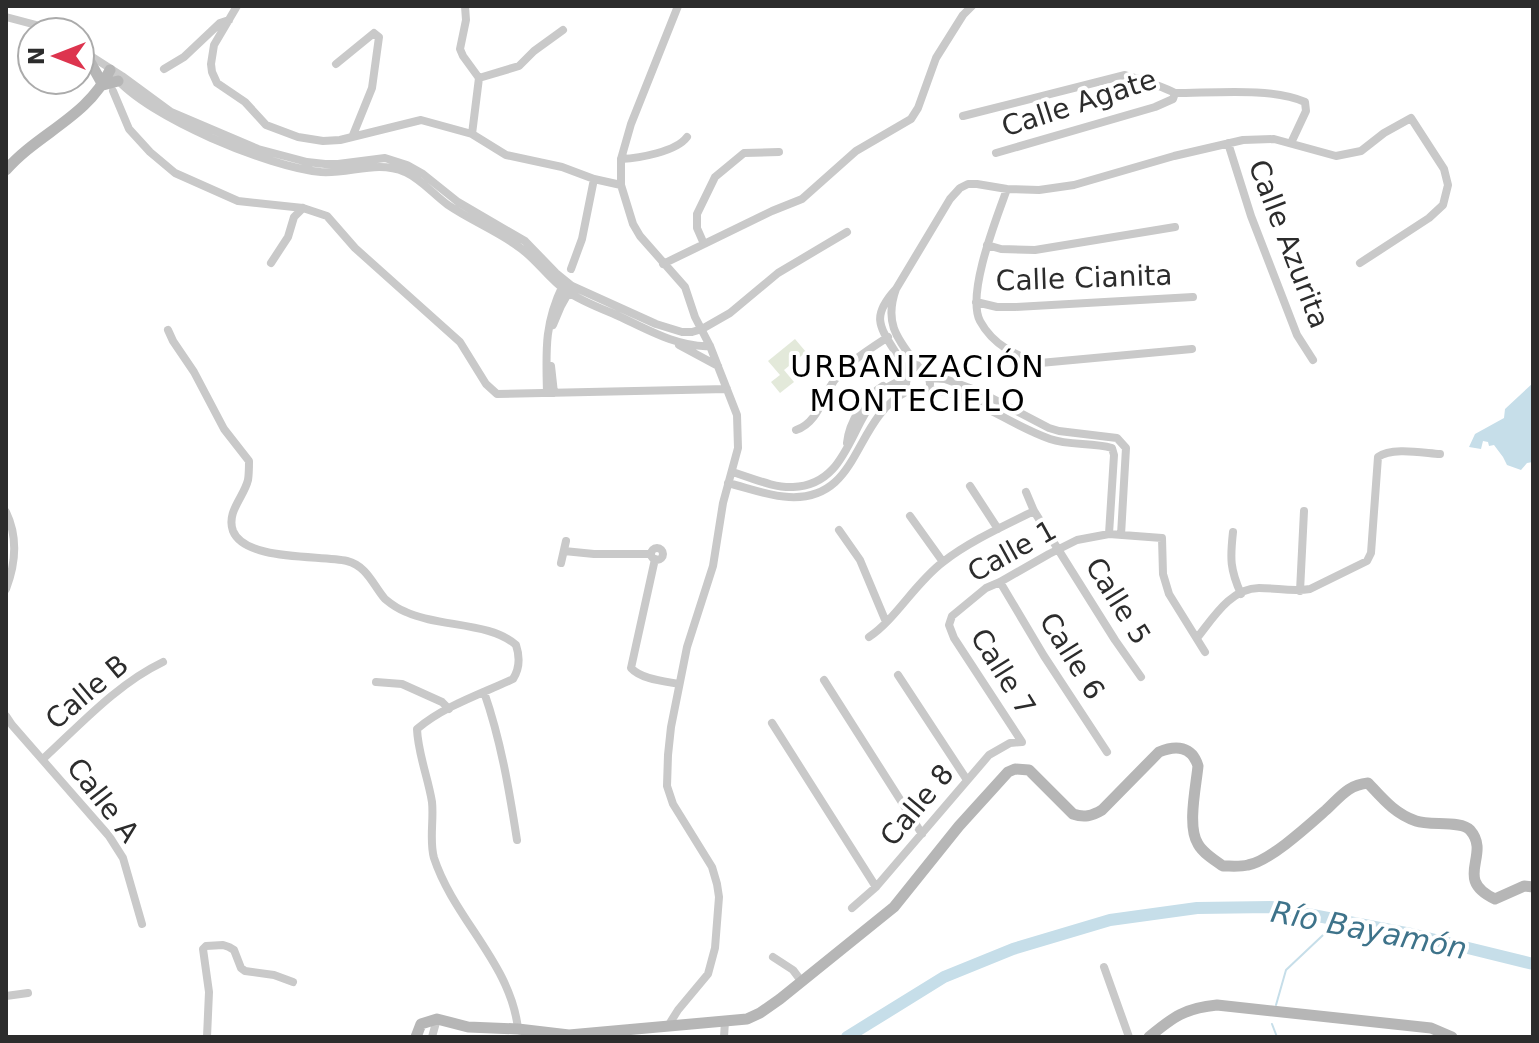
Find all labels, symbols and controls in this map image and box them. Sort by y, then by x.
north arrow [16,16,96,96]
text: N [24,47,49,65]
street label: Calle Agate [997,62,1161,144]
street label: Calle Azurita [1242,155,1336,333]
street label: Calle Cianita [995,258,1173,298]
district label: URBANIZACIÓN MONTECIELO [790,348,1046,418]
street label: Calle 1 [962,513,1062,589]
street label: Calle 5 [1079,551,1157,651]
street label: Calle 6 [1033,606,1111,706]
street label: Calle 7 [964,622,1042,722]
street label: Calle B [39,648,135,736]
street label: Calle A [60,751,146,849]
street label: Calle 8 [873,758,961,852]
water label: Río Bayamón [1268,894,1470,966]

